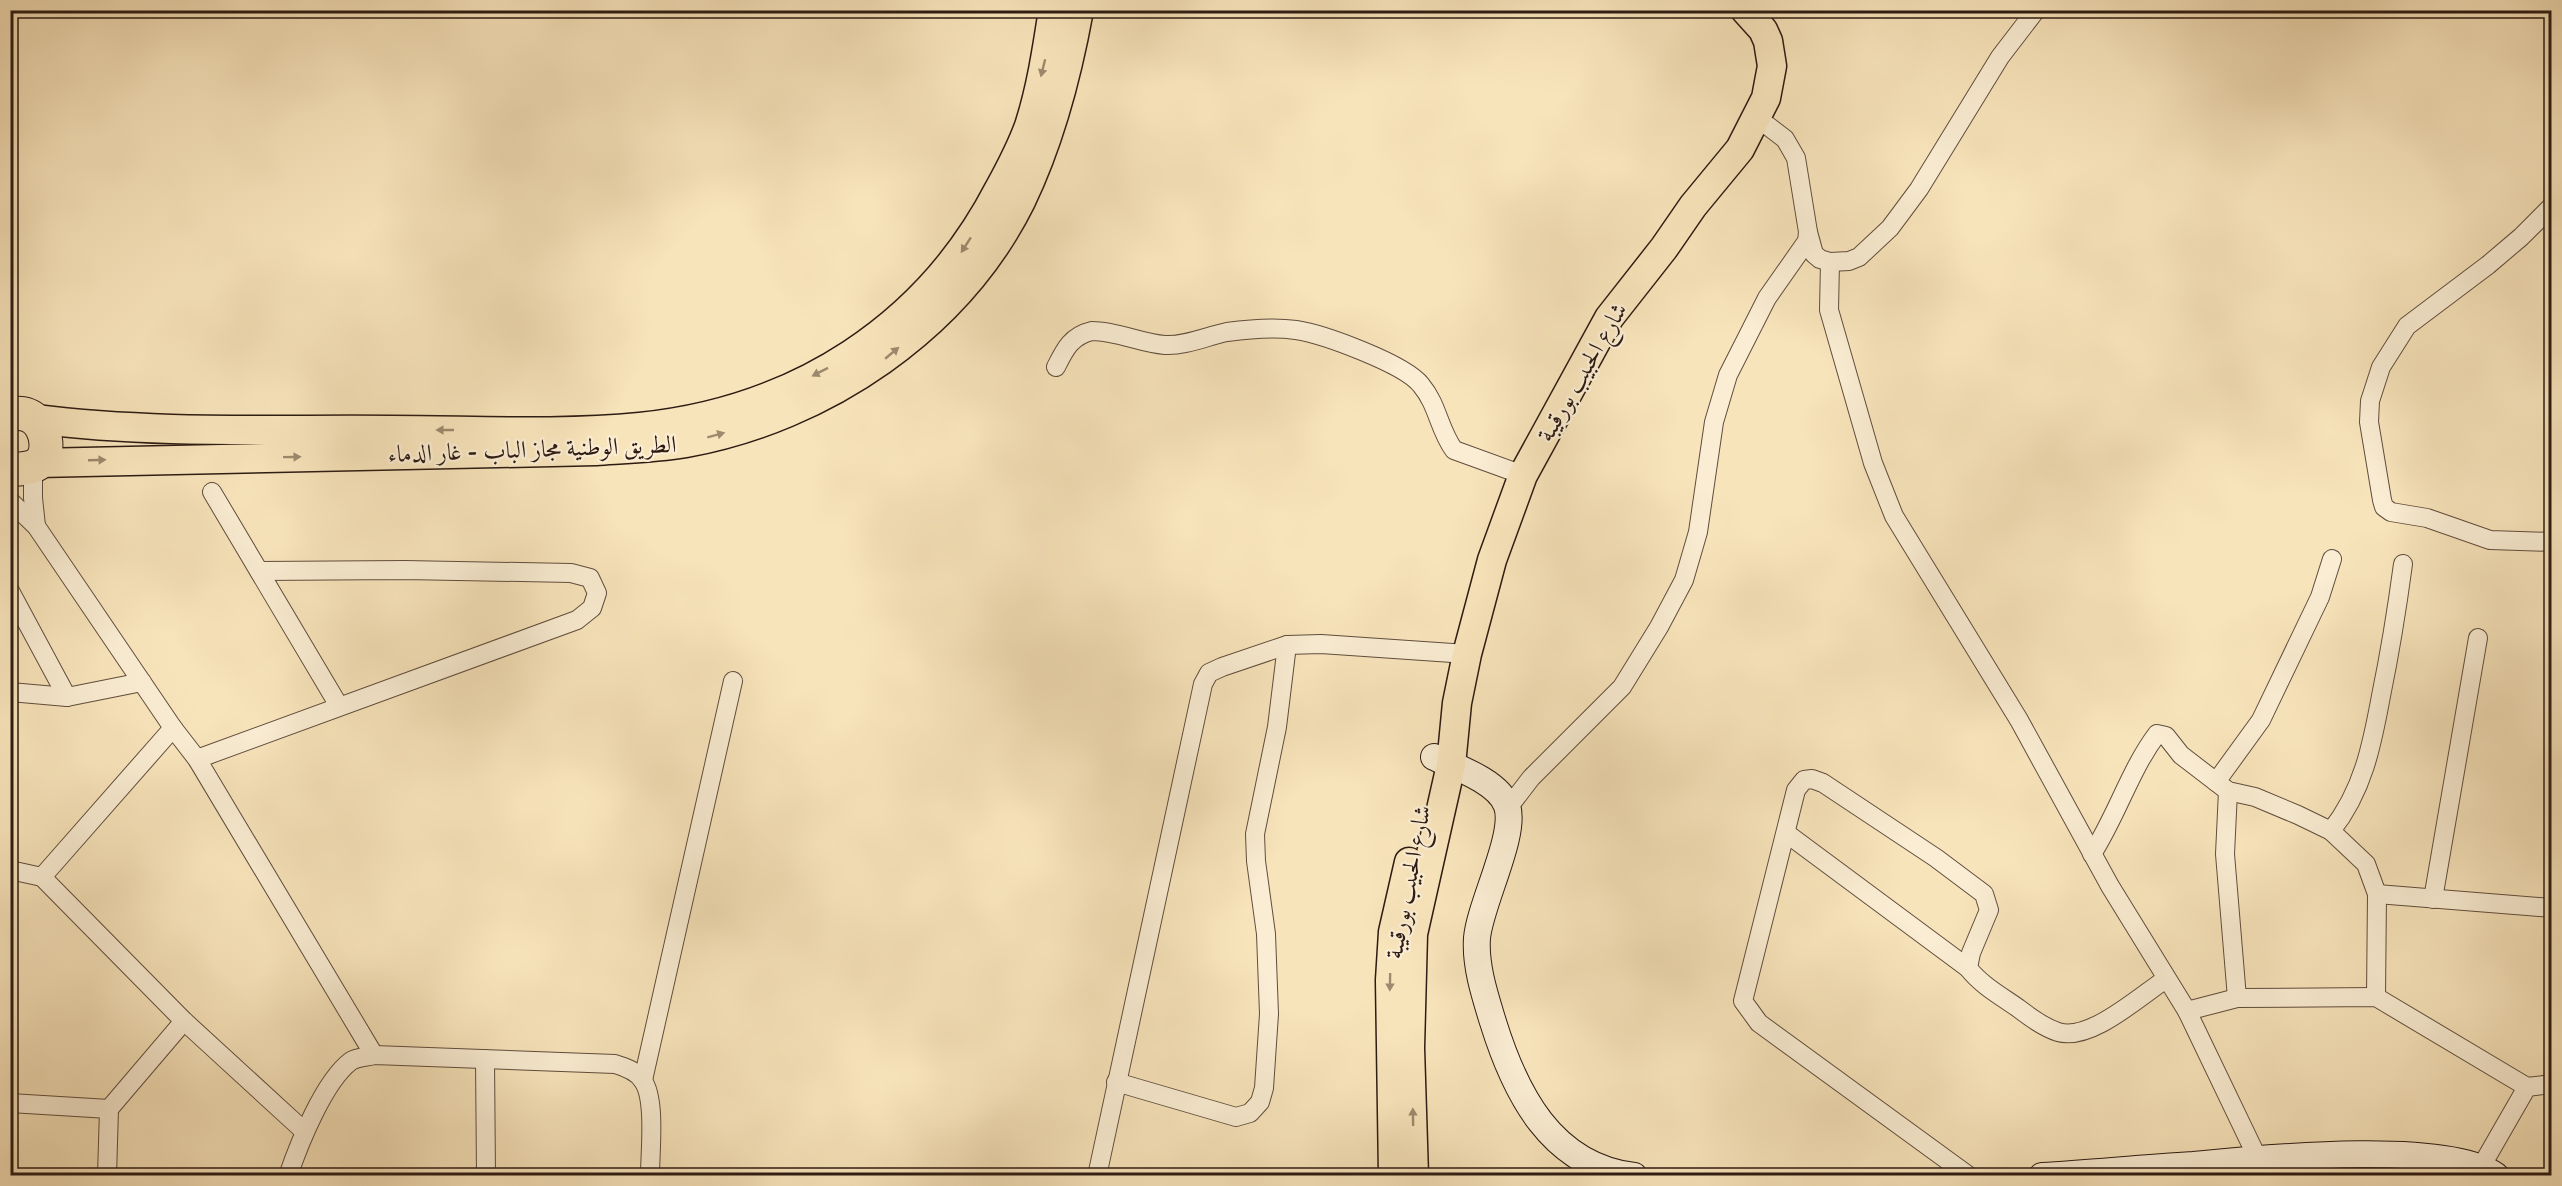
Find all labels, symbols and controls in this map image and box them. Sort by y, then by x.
one-way arrow [1038,59,1048,77]
one-way arrow [960,237,971,254]
street label: شارع الحبيب بورقيبة [1531,298,1638,449]
one-way arrow [884,347,899,360]
one-way arrow [811,367,828,377]
one-way arrow [436,425,455,435]
street label: الطريق الوطنية مجاز الباب - غار الدماء [387,430,677,471]
one-way arrow [707,430,725,439]
one-way arrow [282,452,301,462]
one-way arrow [87,456,106,465]
street label: شارع الحبيب بورقيبة [1379,803,1442,962]
one-way arrow [1386,973,1395,992]
one-way arrow [1408,1108,1418,1127]

